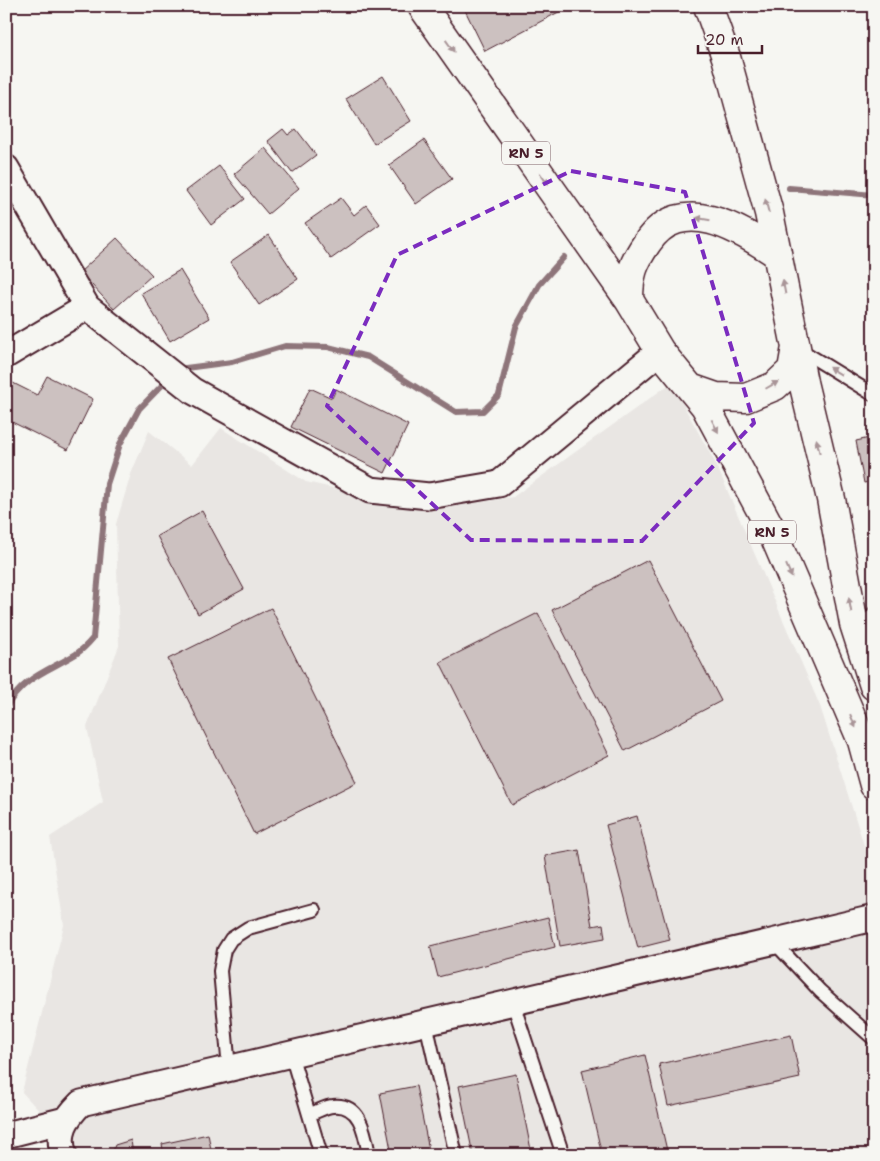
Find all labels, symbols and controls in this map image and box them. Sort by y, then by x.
scale bar [698,22,761,54]
text: 20 m [705,30,744,50]
one-way arrow [445,39,456,52]
road number: RN 5 [502,142,550,164]
one-way arrow [539,172,549,186]
one-way arrow [763,199,771,214]
one-way arrow [694,214,710,222]
one-way arrow [780,280,788,295]
one-way arrow [828,366,842,376]
one-way arrow [766,381,779,390]
one-way arrow [711,420,720,433]
one-way arrow [814,438,822,454]
road number: RN 5 [748,520,796,544]
one-way arrow [785,564,793,578]
one-way arrow [846,597,854,613]
one-way arrow [849,714,857,729]

